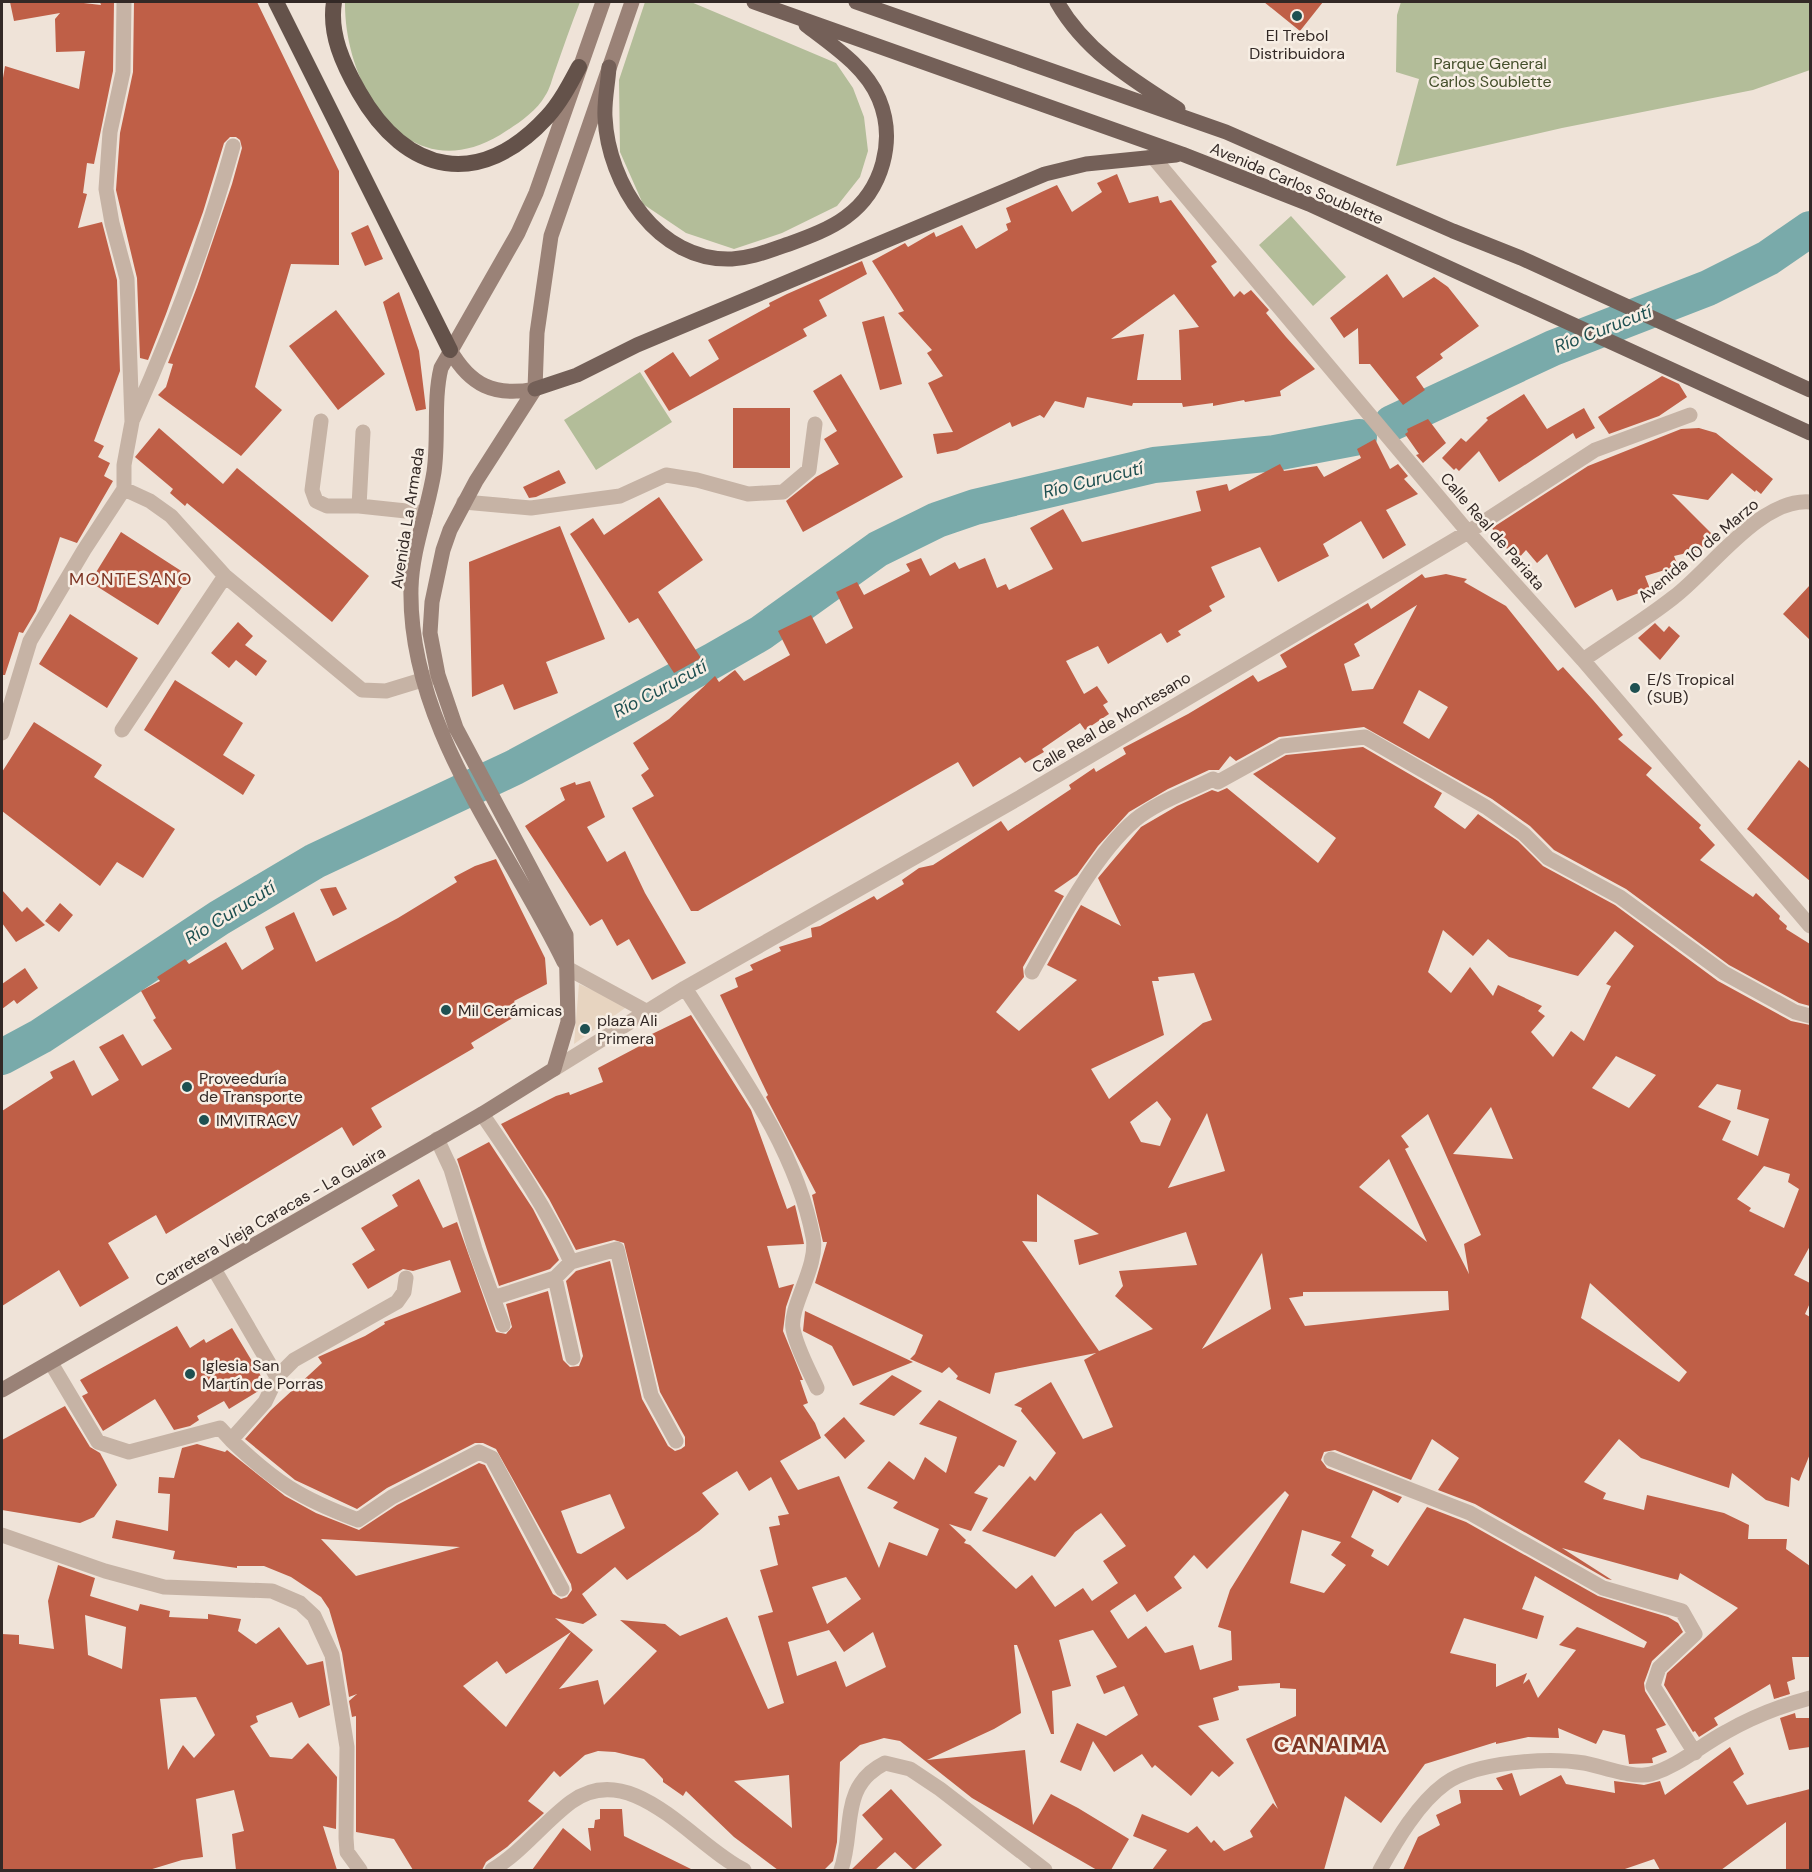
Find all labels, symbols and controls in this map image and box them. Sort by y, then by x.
marker: El Trebol Distribuidora [1290,9,1304,23]
place label: El Trebol Distribuidora [1249,25,1345,64]
park label: Parque General Carlos Soublette [1428,53,1552,92]
street label: Avenida Carlos Soublette [1207,137,1387,229]
water label: Río Curucutí [1551,299,1657,359]
street label: Avenida La Armada [386,446,429,590]
water label: Río Curucutí [1040,455,1148,504]
street label: Calle Real de Pariata [1436,468,1550,595]
street label: Avenida 10 de Marzo [1634,494,1763,607]
district label: MONTESANO [69,567,193,591]
water label: Río Curucutí [609,653,713,724]
street label: Calle Real de Montesano [1028,667,1194,778]
place label: E/S Tropical (SUB) [1647,669,1734,708]
marker: E/S Tropical (SUB) [1628,681,1642,695]
water label: Río Curucutí [180,875,282,950]
place label: Mil Cerámicas [458,1000,562,1021]
marker: Mil Cerámicas [439,1003,453,1017]
place label: plaza Ali Primera [597,1010,658,1049]
marker: plaza Ali Primera [578,1022,592,1036]
place label: Proveeduría de Transporte [199,1068,303,1107]
marker: Proveeduría de Transporte [180,1080,194,1094]
place label: IMVITRACV [216,1110,299,1131]
marker: IMVITRACV [197,1113,211,1127]
street label: Carretera Vieja Caracas - La Guaira [151,1142,389,1291]
place label: Iglesia San Martín de Porras [202,1355,324,1394]
marker: Iglesia San Martín de Porras [183,1367,197,1381]
district label: CANAIMA [1274,1730,1388,1759]

